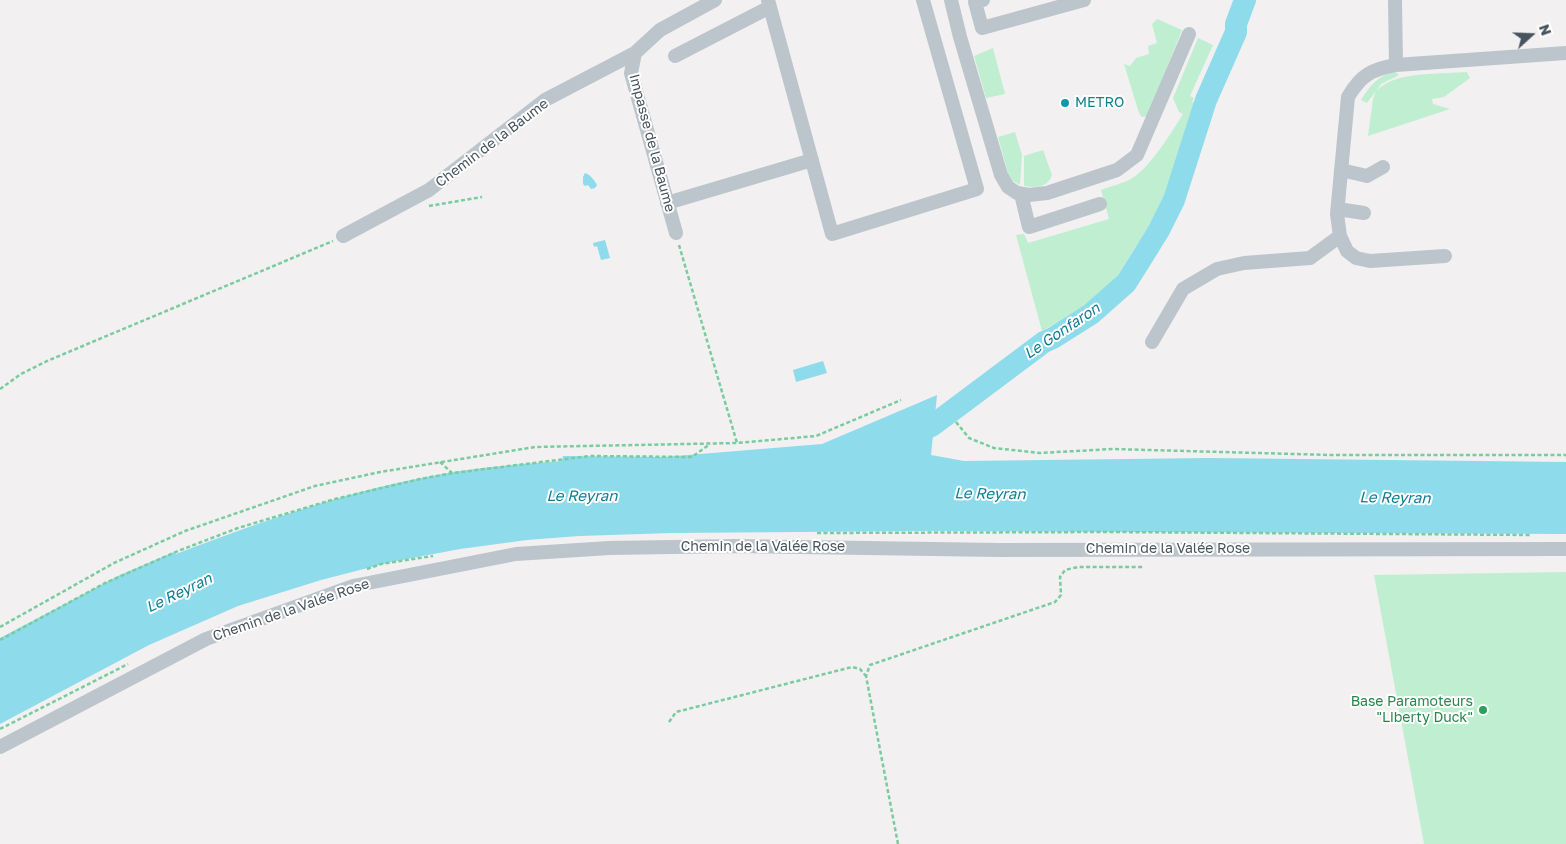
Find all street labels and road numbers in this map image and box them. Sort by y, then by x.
street label: Impasse de la Baume [625,72,679,214]
street label: Chemin de la Baume [432,95,552,191]
street label: Chemin de la Valée Rose [681,539,845,555]
street label: Chemin de la Valée Rose [1086,541,1250,557]
street label: Chemin de la Valée Rose [211,575,371,645]

